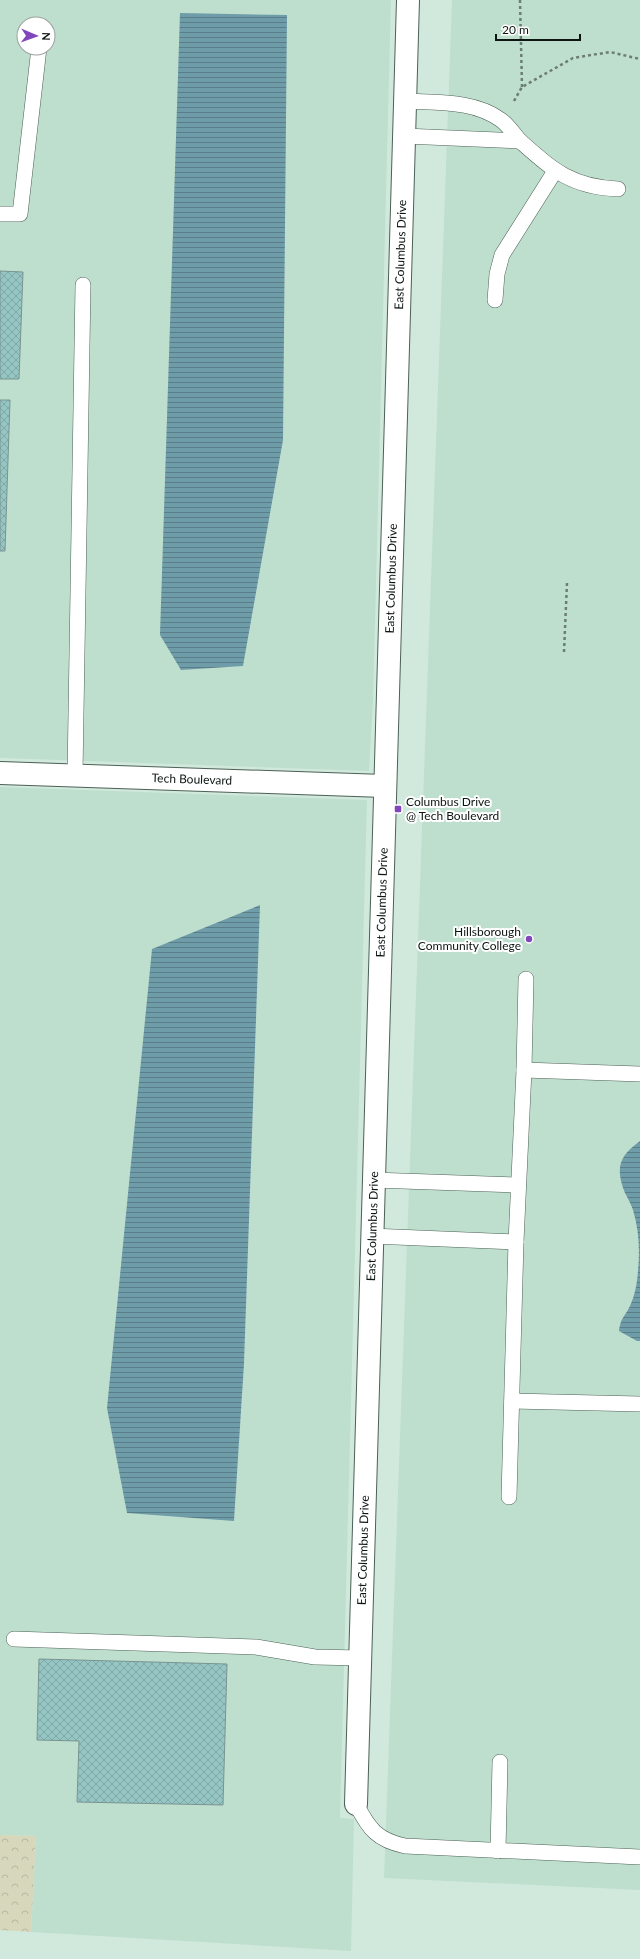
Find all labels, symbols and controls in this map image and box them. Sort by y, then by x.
north arrow [16,16,56,56]
scale bar [496,16,580,42]
text: 20 m [502,22,529,37]
text: N [40,32,53,41]
street label: East Columbus Drive [391,199,409,310]
street label: East Columbus Drive [382,523,400,634]
street label: Tech Boulevard [151,770,232,788]
place label: Columbus Drive @ Tech Boulevard [406,794,499,823]
marker: Columbus Drive @ Tech Boulevard [393,804,403,814]
street label: East Columbus Drive [372,847,391,958]
place label: Hillsborough Community College [418,924,521,953]
marker: Hillsborough Community College [524,934,534,944]
street label: East Columbus Drive [363,1171,381,1281]
street label: East Columbus Drive [354,1495,372,1605]

